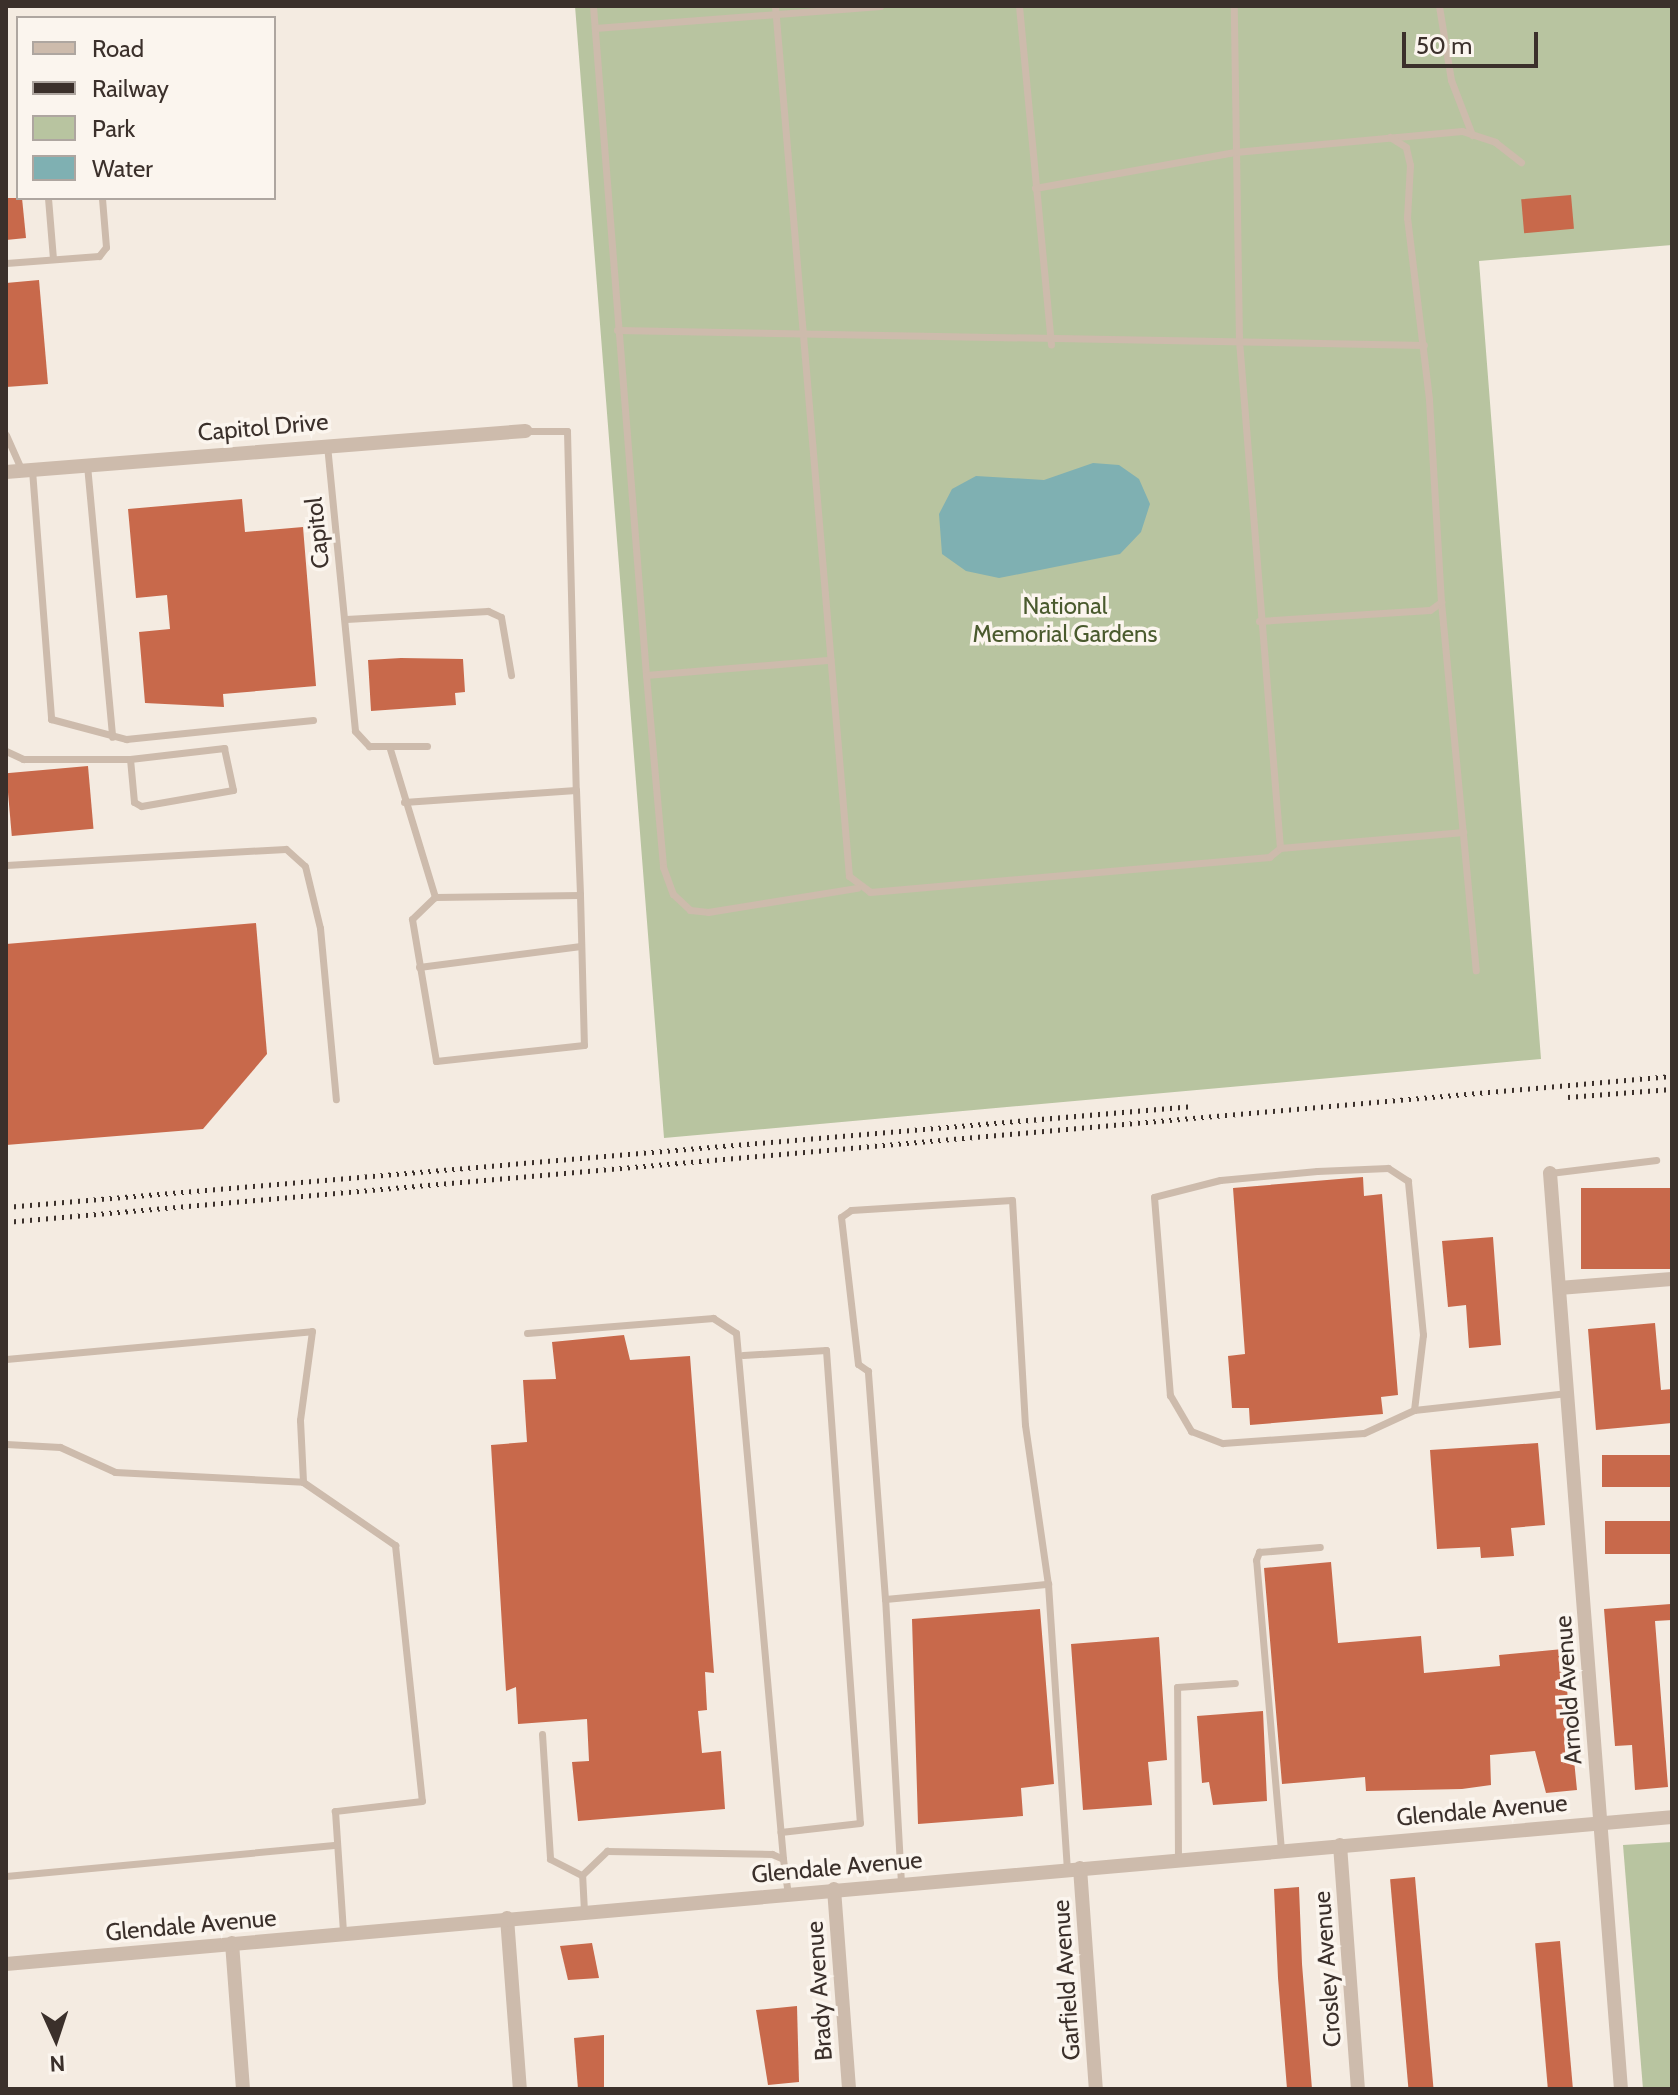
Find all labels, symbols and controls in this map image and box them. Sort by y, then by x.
legend [16,16,276,200]
scale bar [1406,16,1542,66]
text: 50 m [1416,31,1472,60]
text: Road [92,34,144,63]
text: Railway [92,74,169,103]
text: Park [92,114,135,143]
text: Water [92,154,153,183]
street label: Capitol Drive [197,407,329,447]
street label: Capitol [299,496,335,570]
park label: National Memorial Gardens [973,592,1157,648]
street label: Arnold Avenue [1548,1615,1588,1765]
street label: Glendale Avenue [1395,1788,1569,1832]
street label: Glendale Avenue [750,1845,924,1889]
street label: Crosley Avenue [1307,1890,1347,2048]
street label: Garfield Avenue [1046,1899,1086,2061]
street label: Glendale Avenue [104,1903,278,1947]
street label: Brady Avenue [800,1920,838,2062]
north arrow [16,1999,96,2079]
text: N [49,2050,66,2077]

